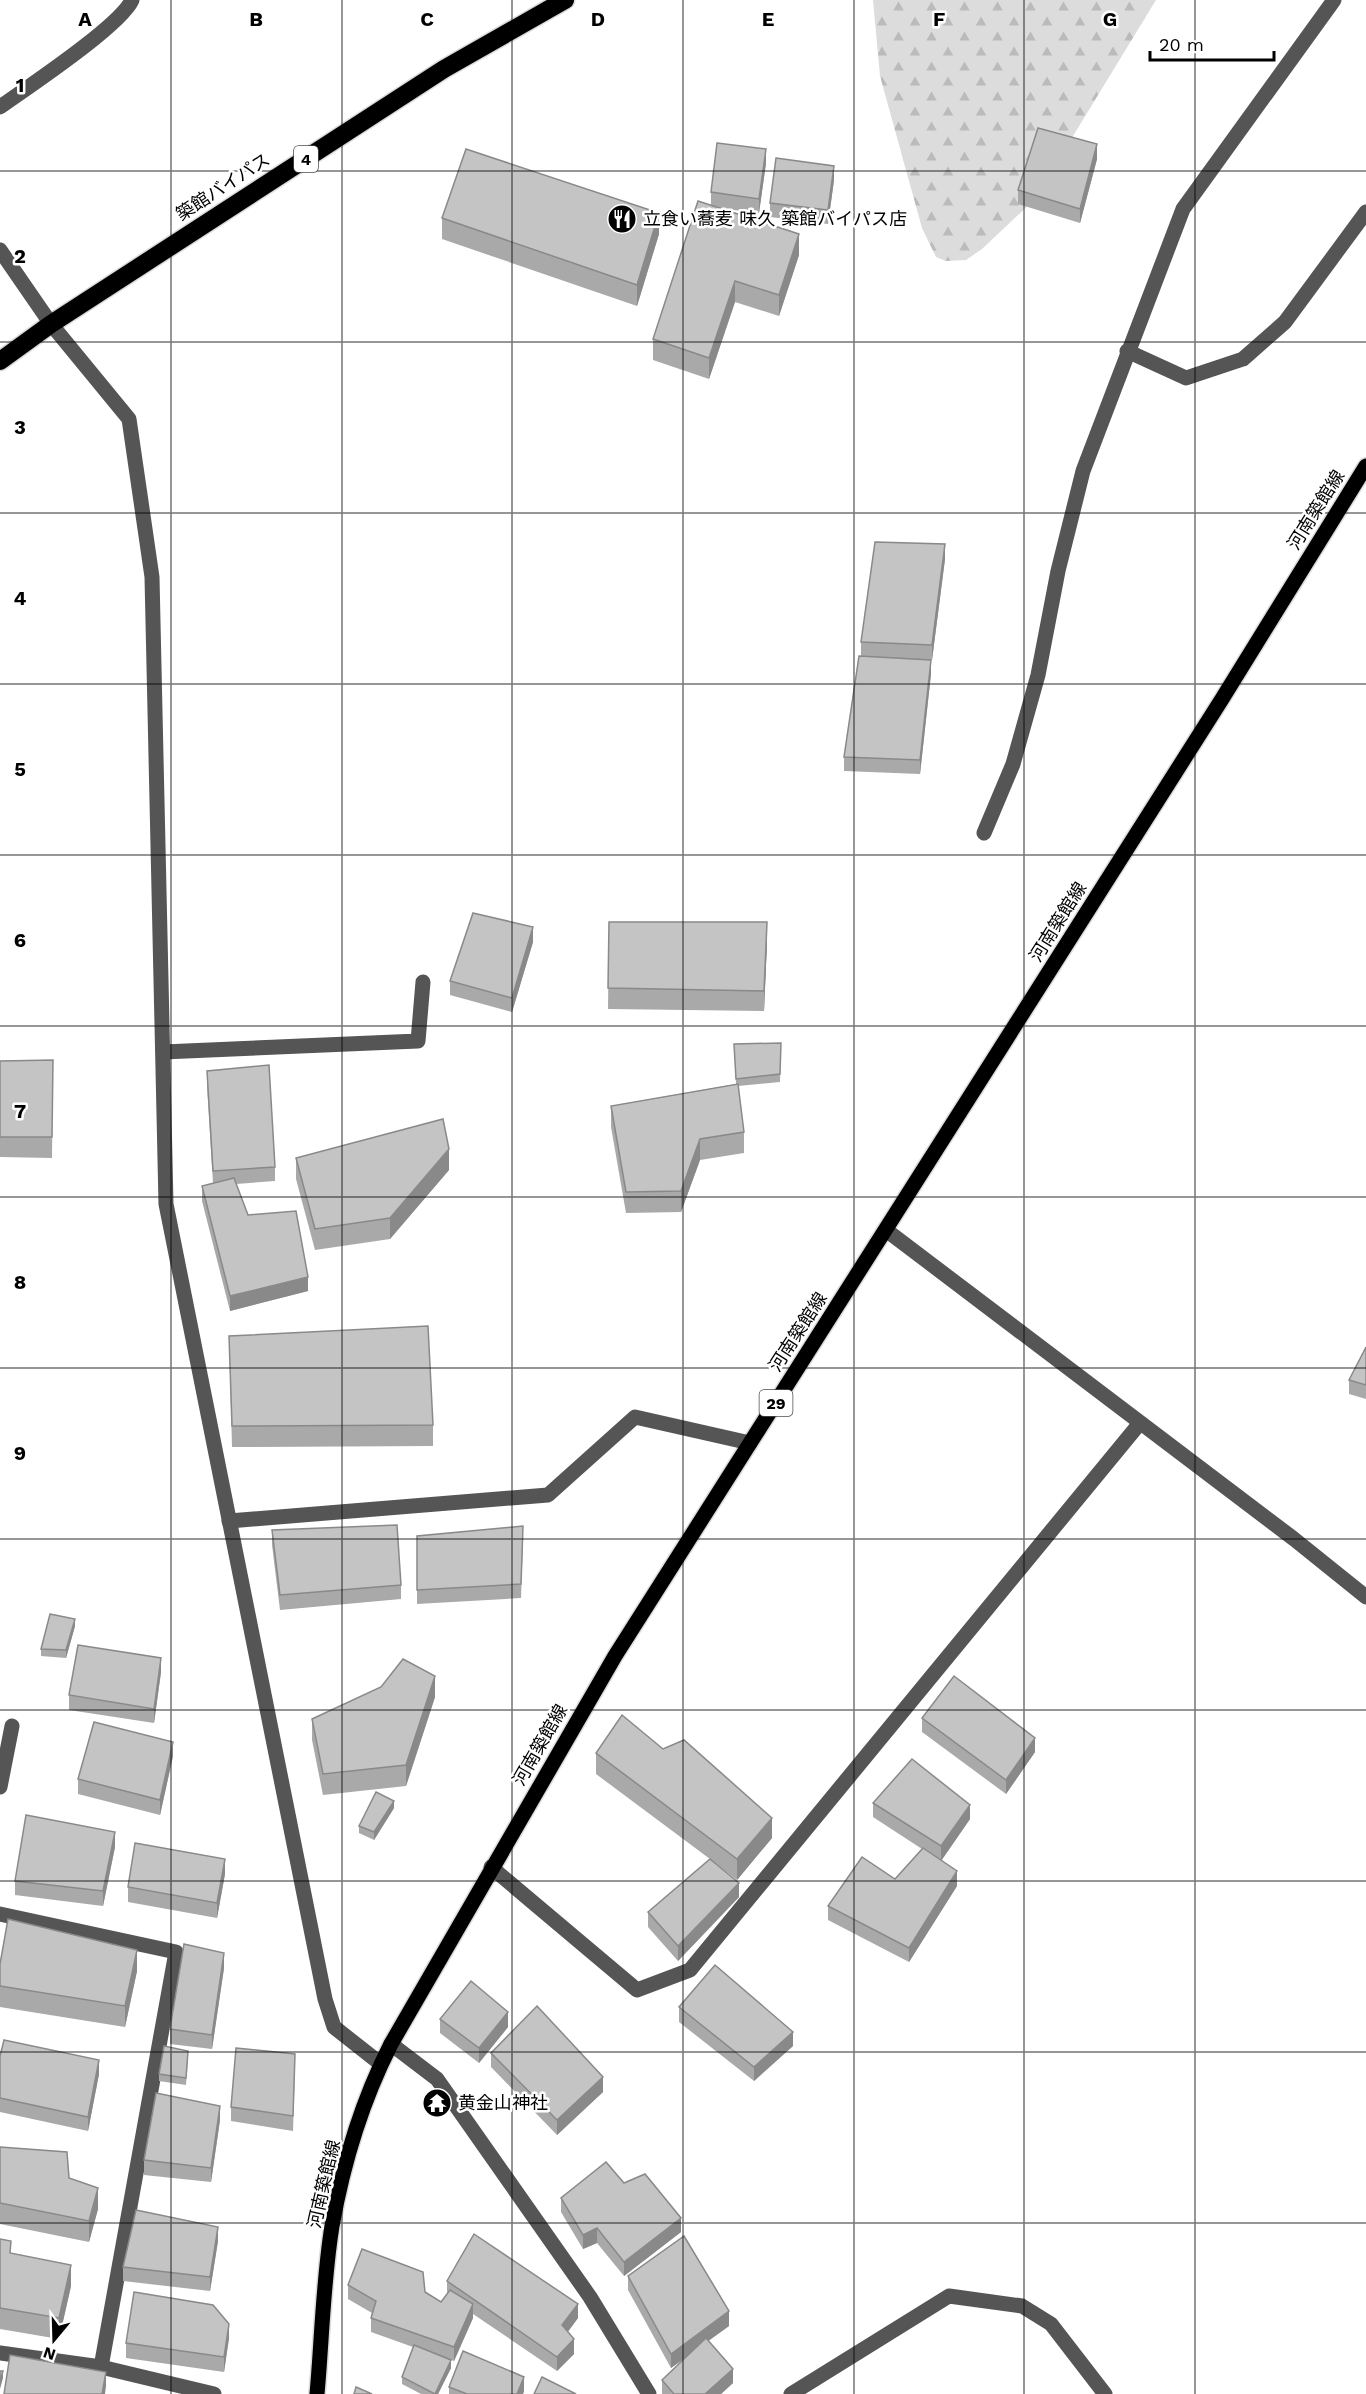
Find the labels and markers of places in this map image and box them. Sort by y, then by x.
restaurant icon: 立食い蕎麦 味久 築館バイパス店 [606,203,638,235]
place label: 立食い蕎麦 味久 築館バイパス店 [643,208,907,229]
temple icon: 黄金山神社 [421,2087,453,2119]
place label: 黄金山神社 [458,2092,548,2113]

